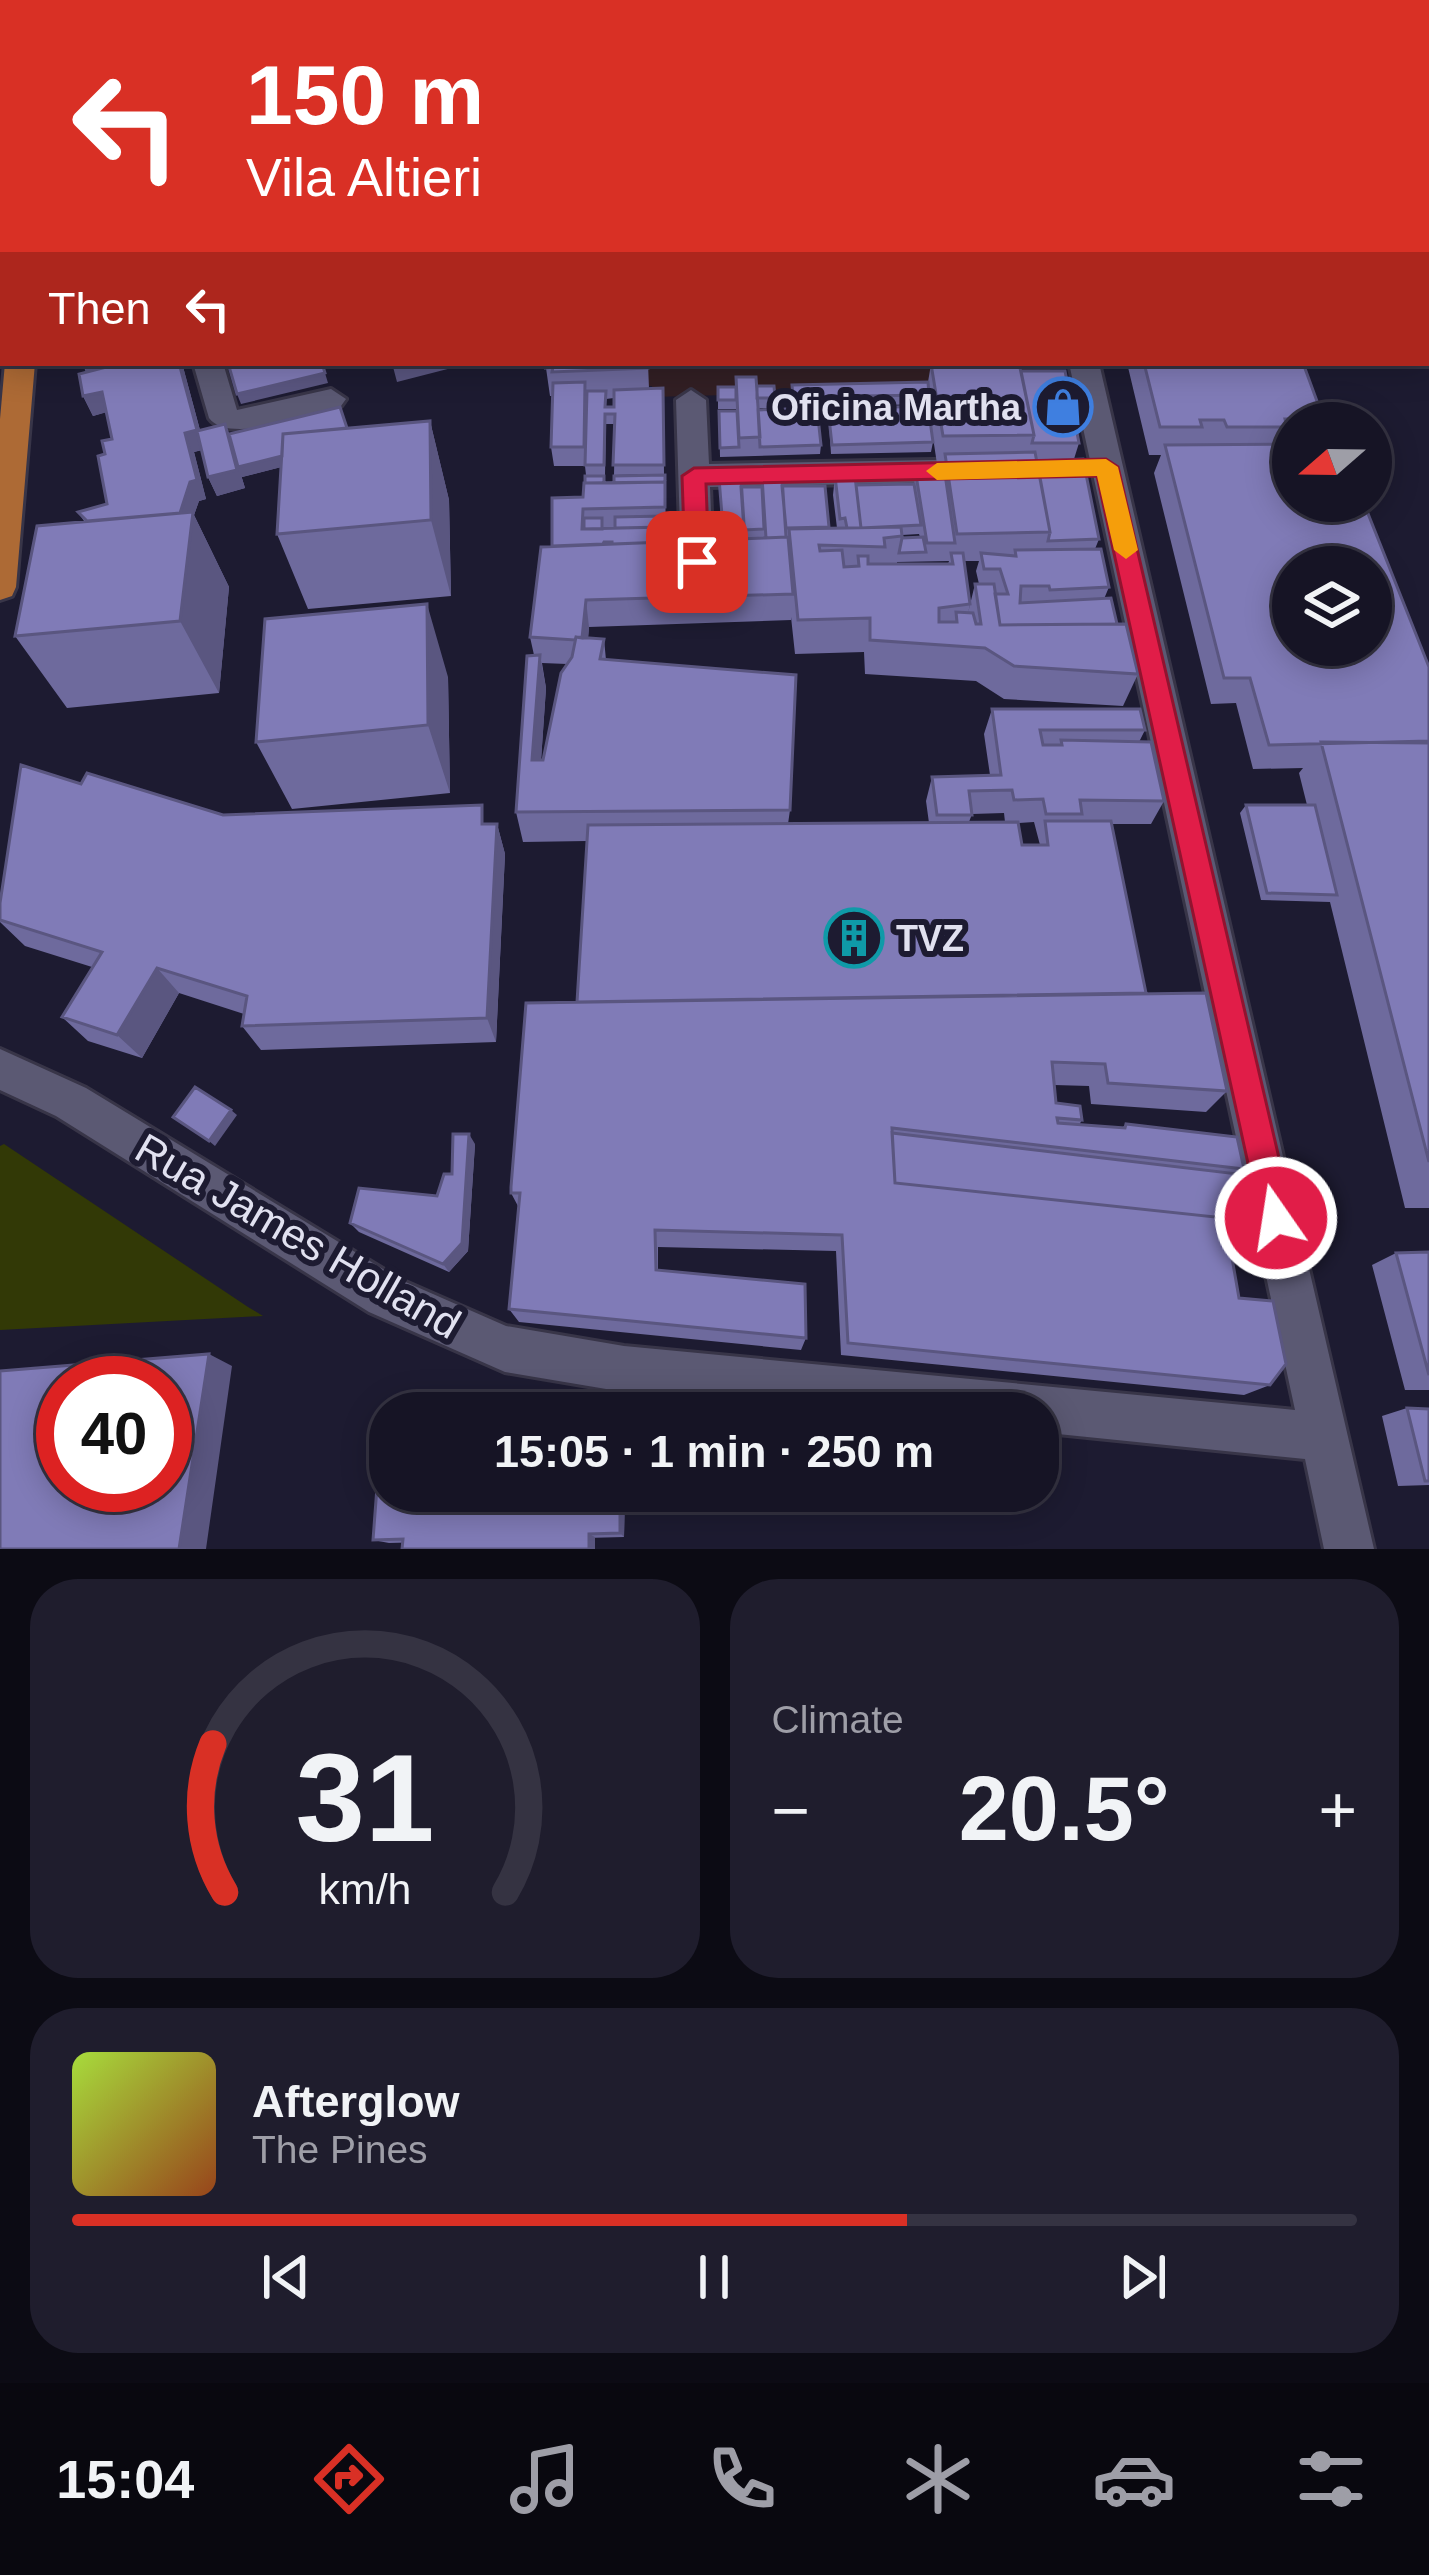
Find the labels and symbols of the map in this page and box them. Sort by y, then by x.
shop icon: Oficina Martha [1032,376,1094,438]
place label: Oficina Martha [771,387,1022,428]
north arrow [1272,402,1392,522]
pin [646,511,748,613]
building icon: TVZ [823,907,885,969]
place label: TVZ [896,918,964,959]
street label: Rua James Holland [128,1124,468,1348]
position arrow [1213,1155,1339,1281]
speed limit sign: 40 [36,1356,192,1512]

